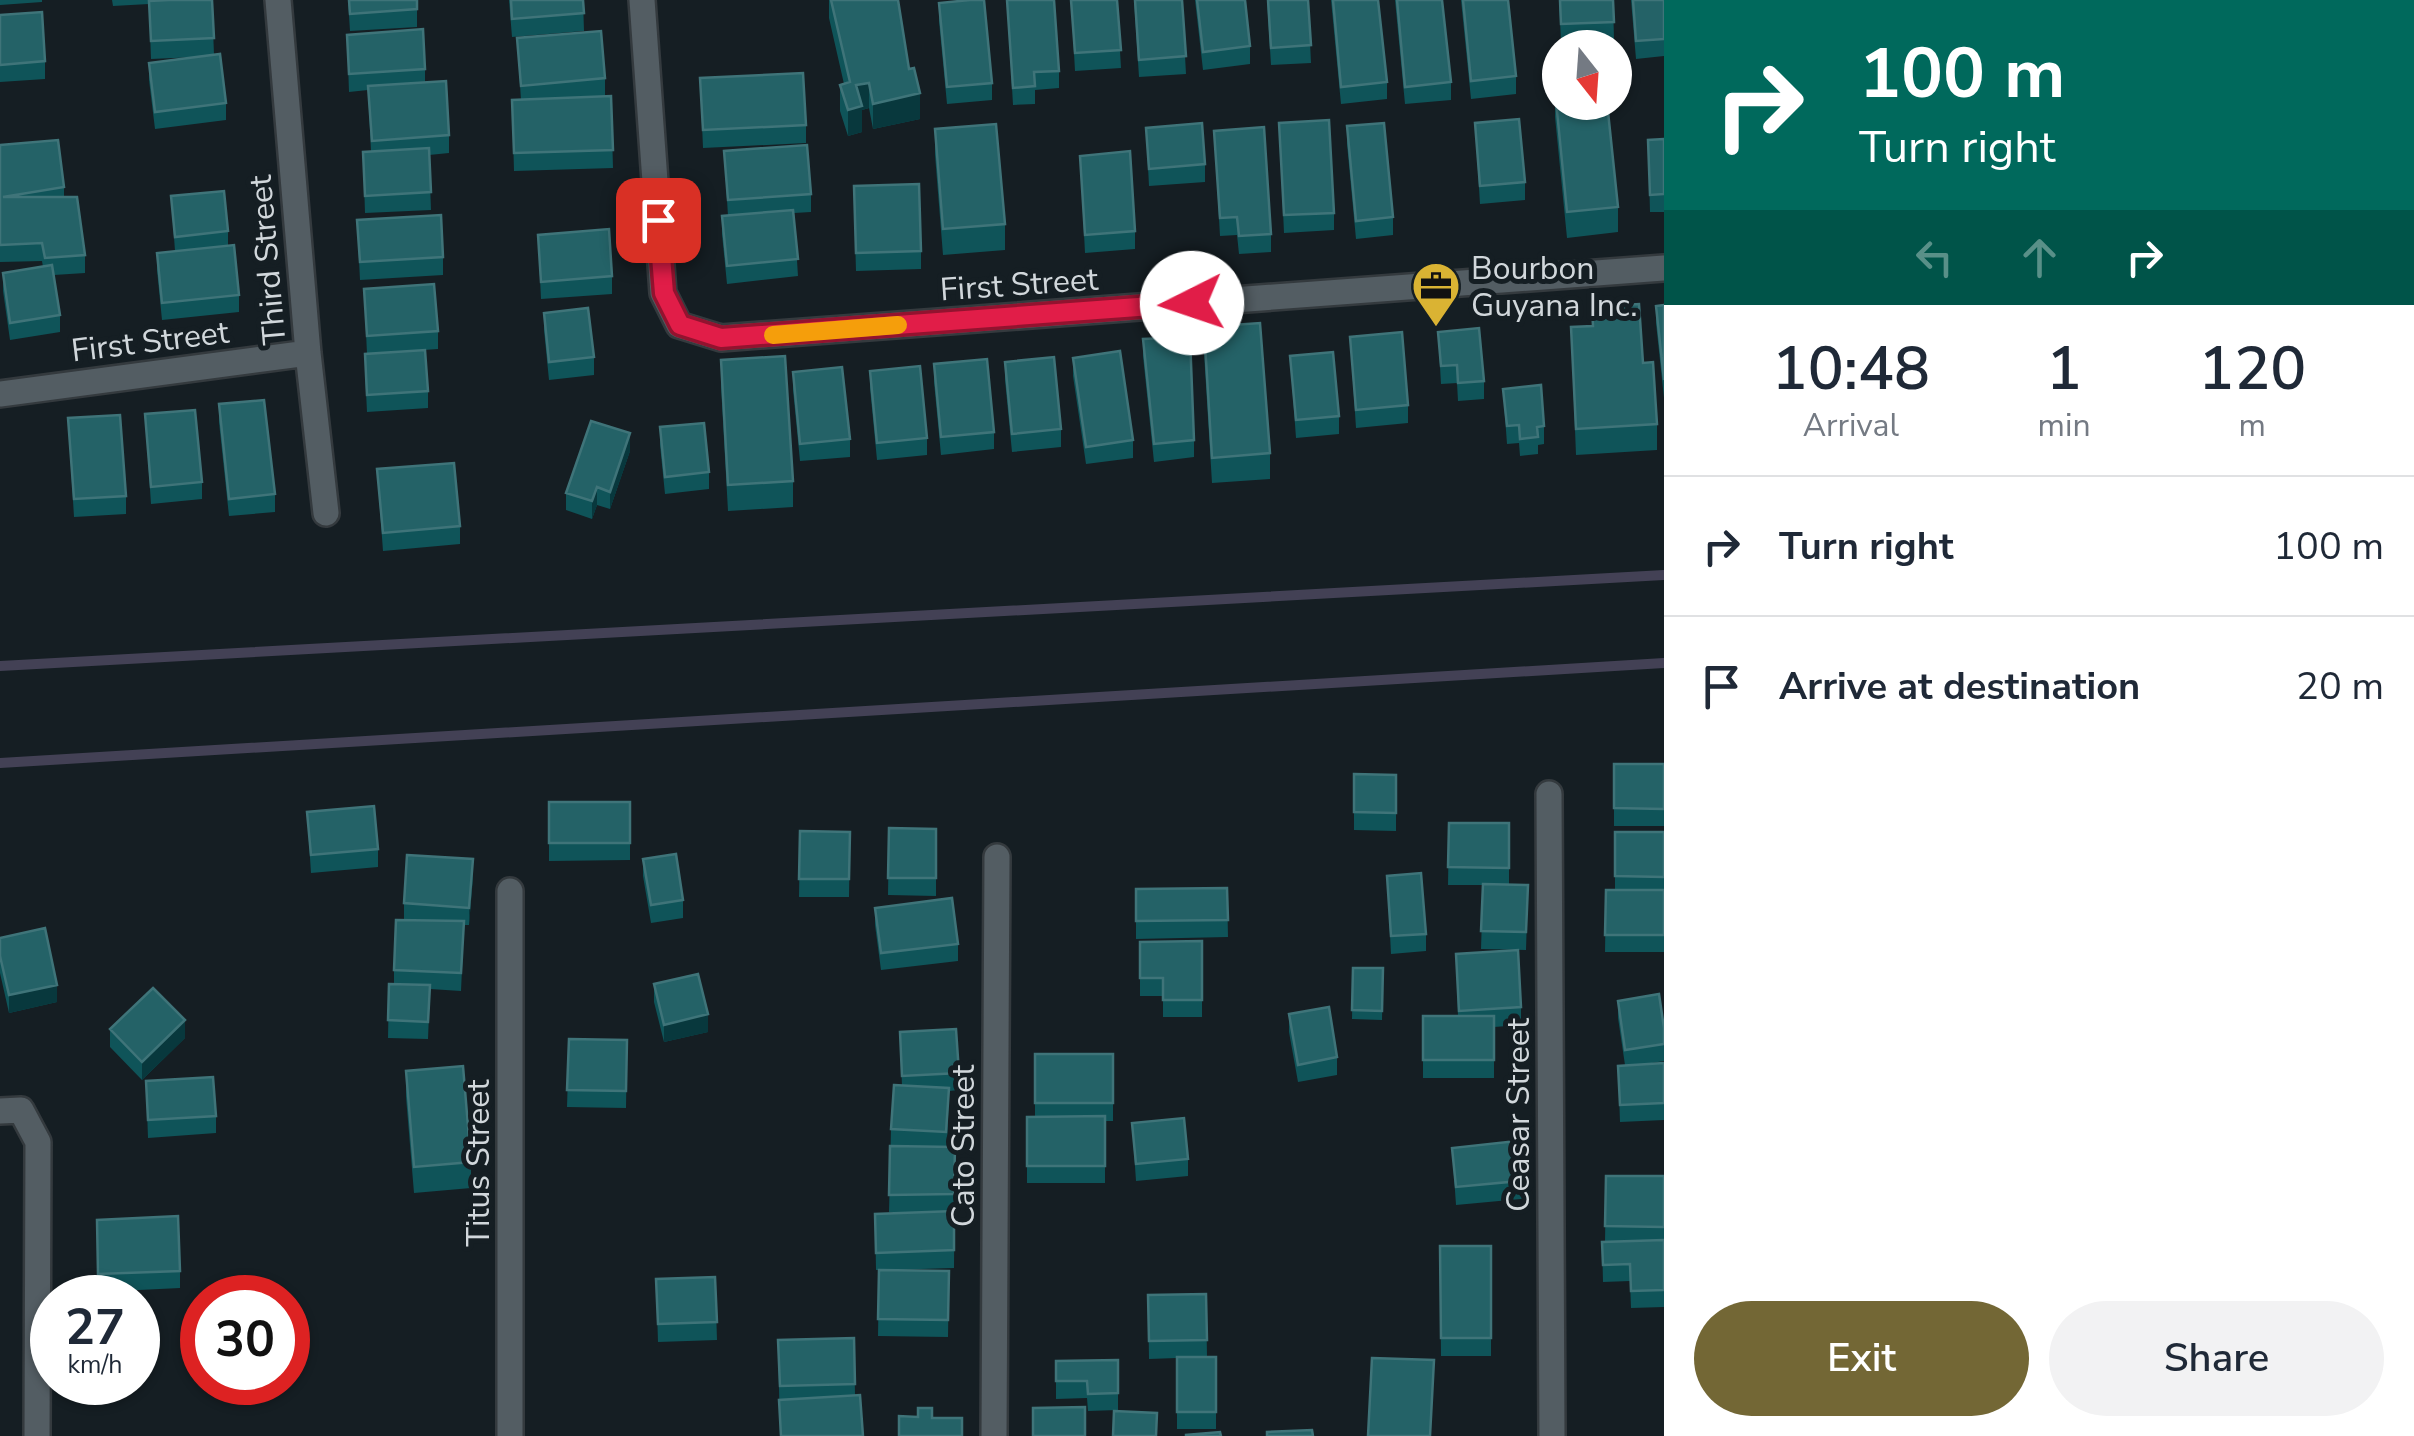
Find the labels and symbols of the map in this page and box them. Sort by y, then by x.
north arrow [1542,30,1632,120]
street label: Third Street [239,172,296,347]
pin [616,178,701,263]
place label: Bourbon Guyana Inc. [1471,247,1637,327]
position arrow [1140,251,1244,355]
street label: First Street [939,257,1100,311]
office icon: Bourbon Guyana Inc. [1410,260,1462,328]
street label: First Street [69,310,232,372]
street label: Ceasar Street [1497,1017,1540,1212]
street label: Cato Street [942,1064,985,1227]
street label: Titus Street [457,1079,500,1246]
speed limit sign: 30 [180,1275,310,1405]

